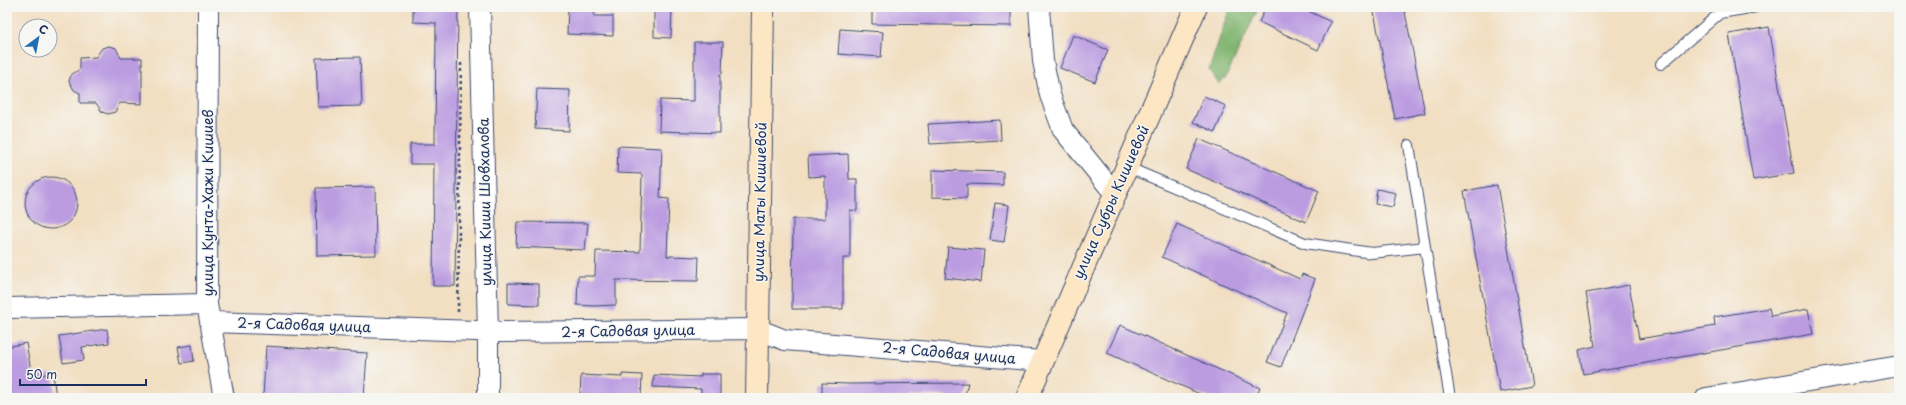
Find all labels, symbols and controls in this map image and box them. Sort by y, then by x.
north arrow [18,18,58,58]
text: С [36,20,52,38]
street label: улица Кунта-Хажи Кишиев [197,109,218,297]
street label: улица Киши Шовхалова [473,117,496,286]
street label: улица Маты Кишиевой [748,122,771,282]
street label: улица Субры Кишиевой [1067,122,1154,282]
street label: 2-я Садовая улица [237,312,371,337]
street label: 2-я Садовая улица [561,319,695,342]
street label: 2-я Садовая улица [881,336,1017,369]
scale bar [20,361,146,387]
text: 50 m [26,365,57,383]

